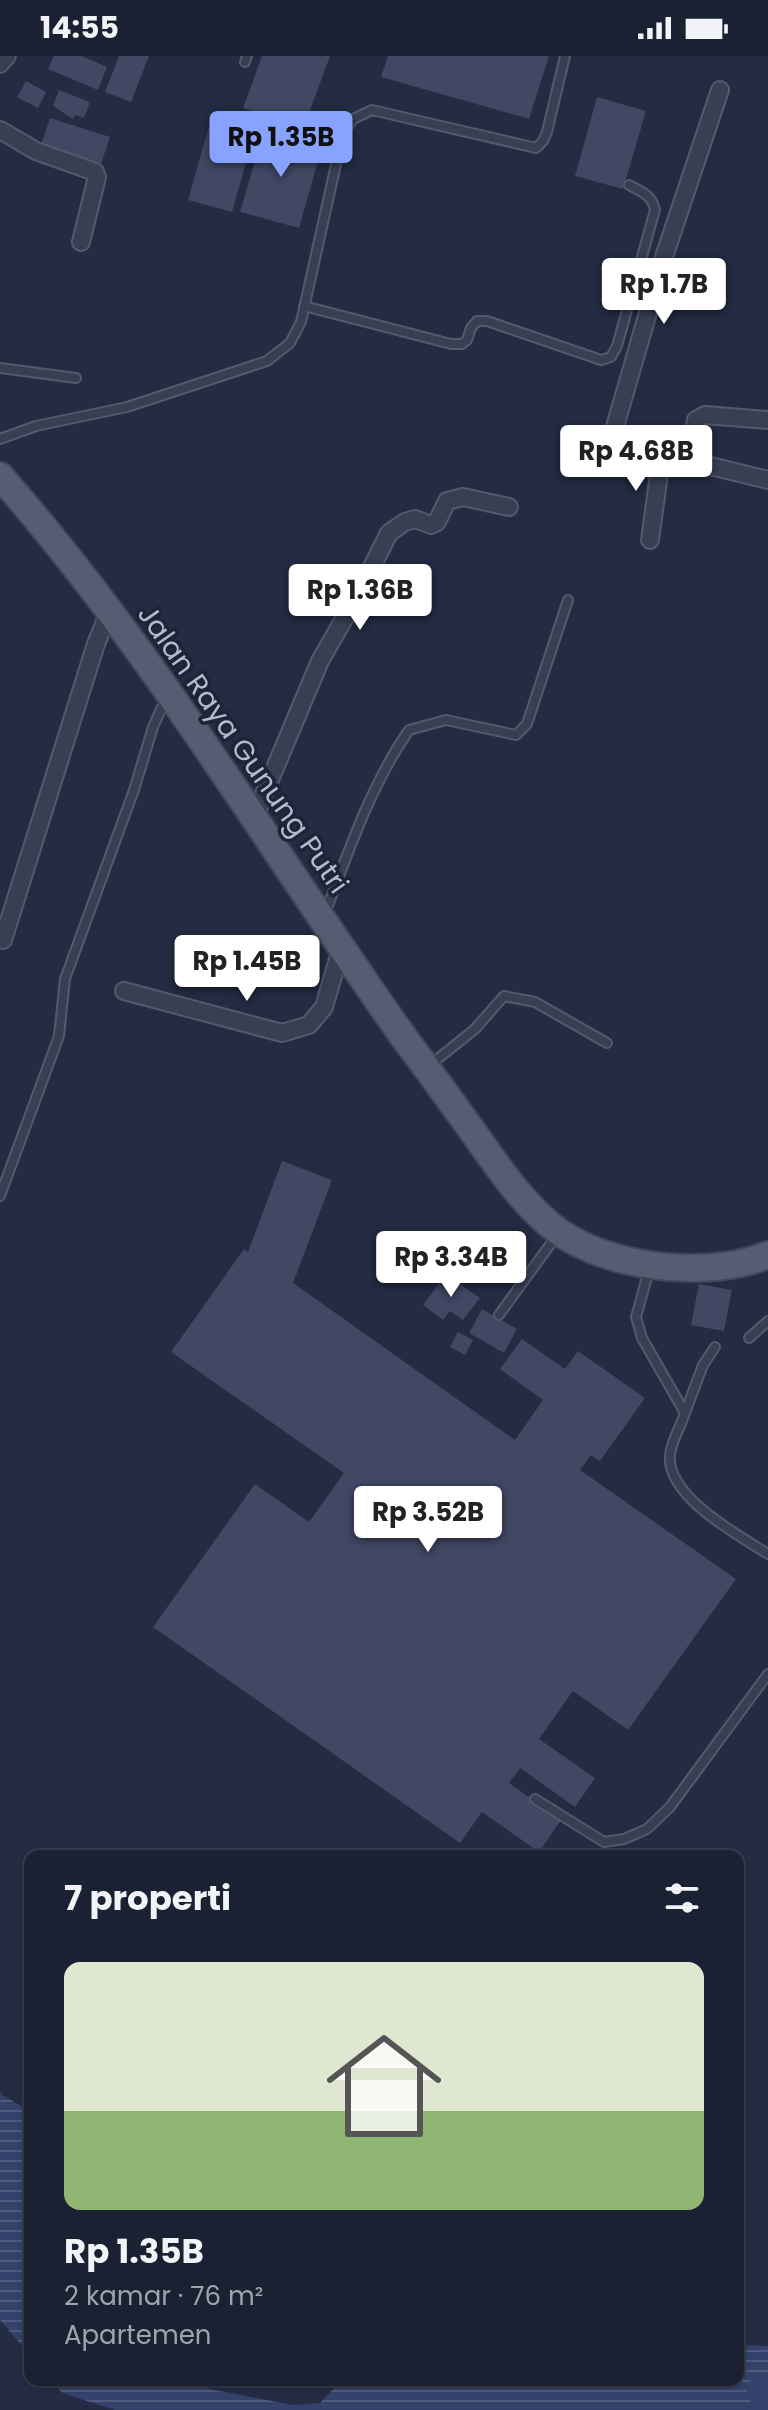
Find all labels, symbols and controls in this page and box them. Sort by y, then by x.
text: 14:55 [40,6,119,49]
pin: Rp 1.35B [198,111,364,179]
text: Rp 1.35B [228,119,335,155]
pin: Rp 1.7B [590,258,738,326]
text: Rp 1.7B [620,266,708,302]
pin: Rp 4.68B [553,425,719,493]
text: Rp 4.68B [578,433,694,469]
pin: Rp 1.36B [277,564,443,632]
text: Rp 1.36B [307,572,413,608]
street label: Jalan Raya Gunung Putri [128,597,358,901]
pin: Rp 1.45B [164,935,330,1003]
text: Rp 1.45B [193,943,301,979]
pin: Rp 3.34B [368,1231,534,1299]
text: Rp 3.34B [394,1239,508,1275]
pin: Rp 3.52B [345,1486,511,1554]
text: Rp 3.52B [372,1494,484,1530]
text: 7 properti [64,1874,231,1922]
icon: filters [660,1876,704,1920]
icon: home [312,2014,456,2158]
text: Rp 1.35B [64,2227,204,2275]
text: 2 kamar · 76 m² [64,2278,263,2314]
text: Apartemen [64,2317,212,2353]

